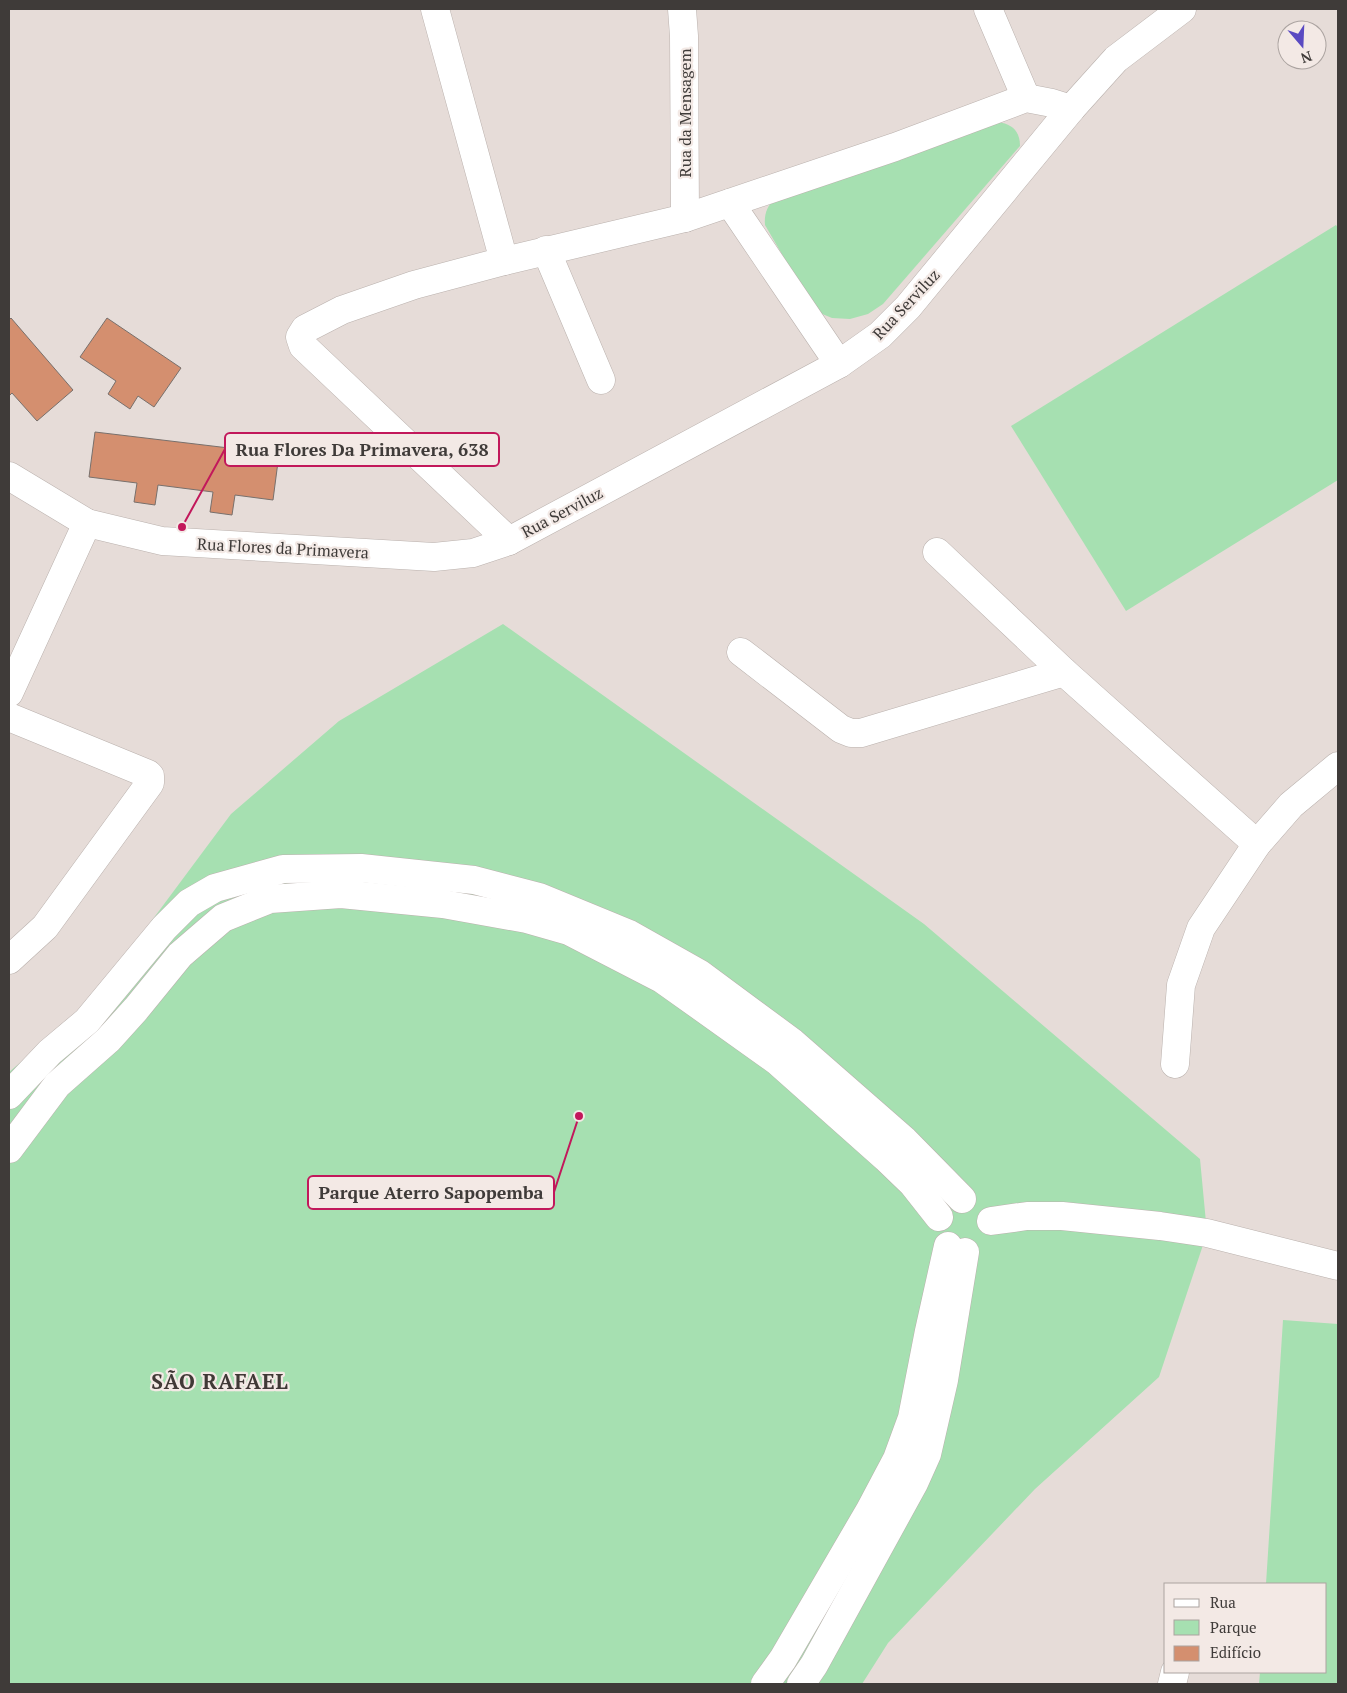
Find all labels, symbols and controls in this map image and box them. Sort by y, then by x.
north arrow [1277,20,1327,70]
text: N [1298,47,1315,69]
street label: Rua da Mensagem [674,48,696,177]
street label: Rua Serviluz [868,264,944,344]
callout: Rua Flores Da Primavera, 638 [225,433,499,466]
text: Rua Flores Da Primavera, 638 [235,437,489,461]
street label: Rua Serviluz [517,481,607,543]
street label: Rua Flores da Primavera [197,533,369,563]
callout: Parque Aterro Sapopemba [308,1176,554,1209]
text: Parque Aterro Sapopemba [318,1180,544,1204]
district label: SÃO RAFAEL [151,1367,289,1395]
legend [1164,1583,1327,1673]
text: Rua [1210,1592,1236,1612]
text: Parque [1210,1617,1257,1637]
text: Edifício [1210,1642,1261,1662]

